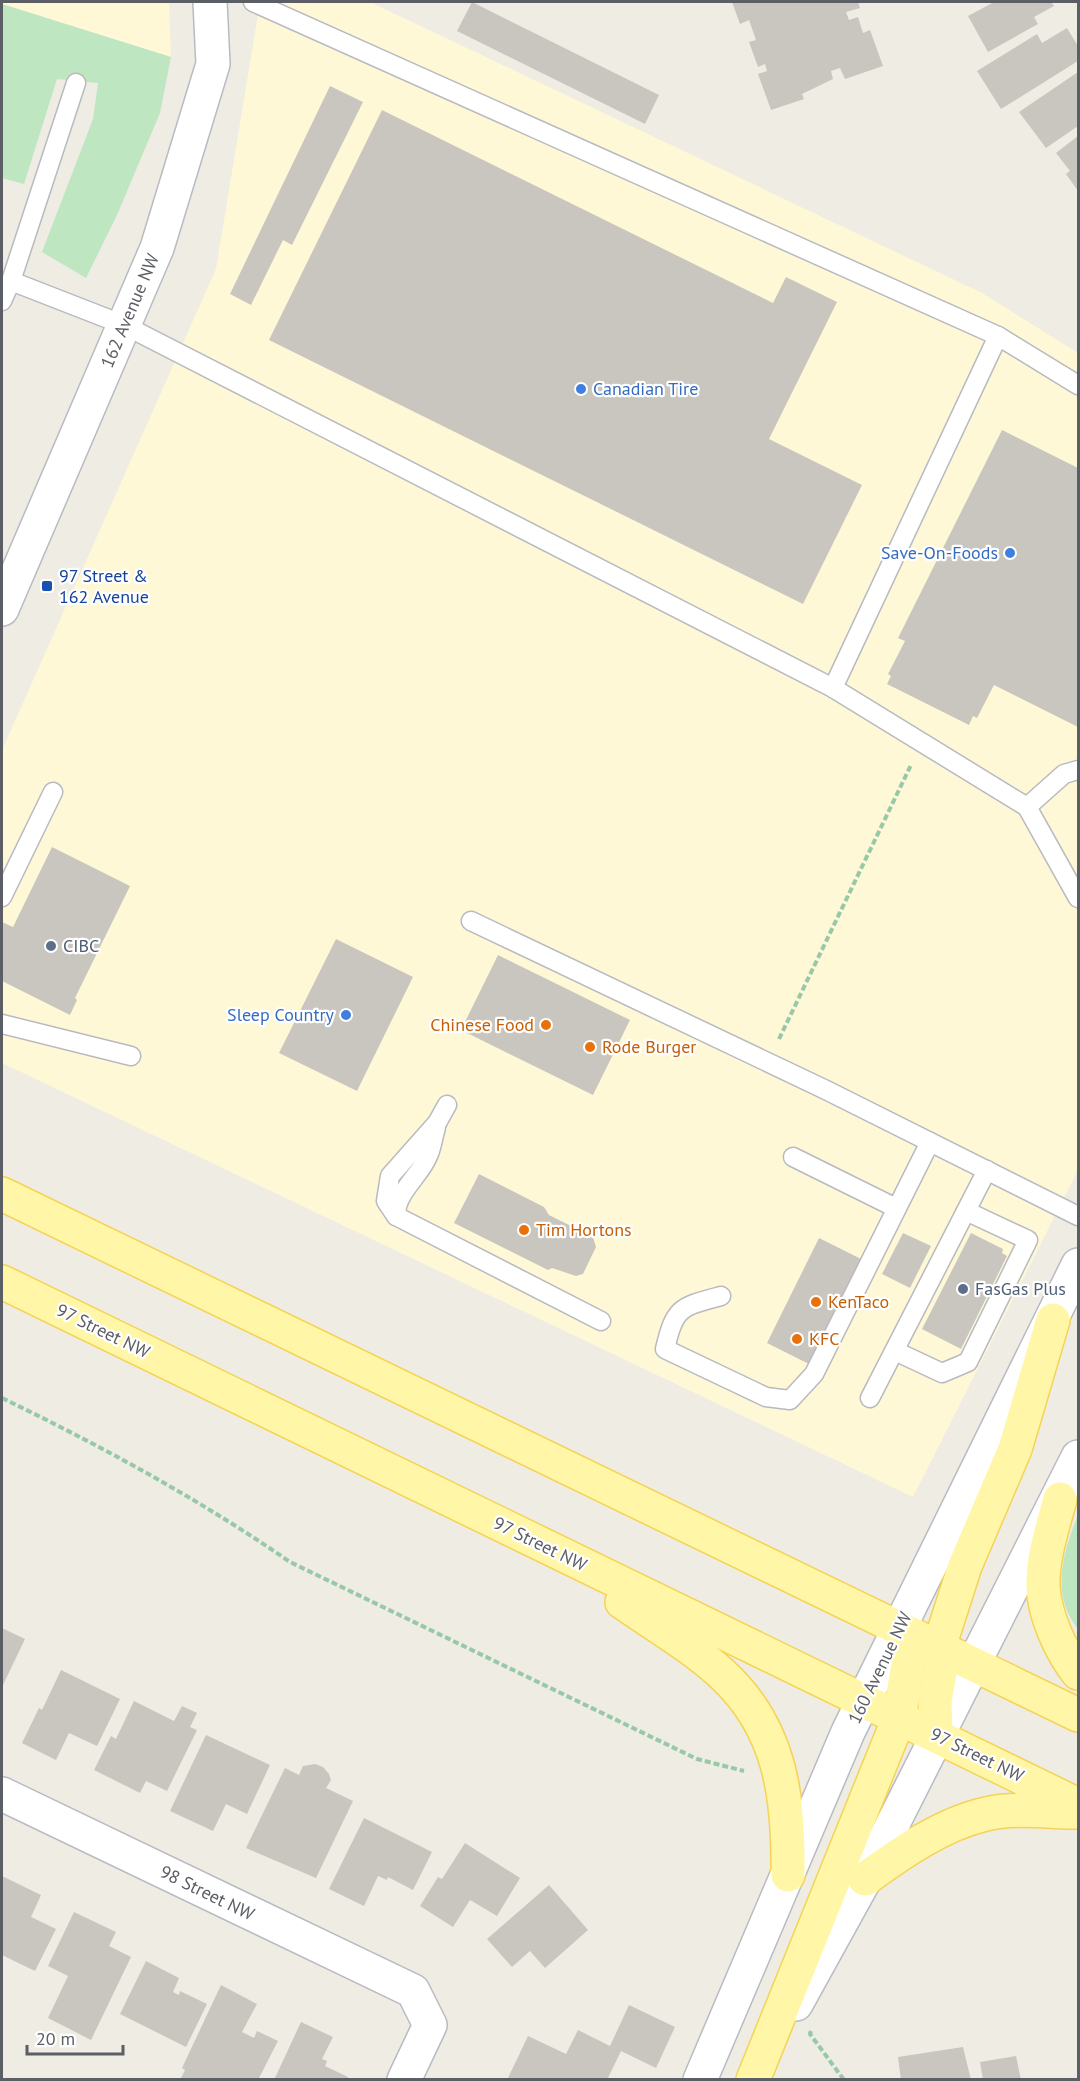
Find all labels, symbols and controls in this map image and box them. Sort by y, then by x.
street label: 162 Avenue NW [95,250,164,371]
place label: Canadian Tire [593,377,698,400]
marker: Canadian Tire [574,382,588,396]
place label: Save-On-Foods [881,541,998,564]
marker: Save-On-Foods [1003,546,1017,560]
place label: 97 Street & 162 Avenue [59,564,149,608]
marker: 97 Street & 162 Avenue [40,579,54,593]
place label: CIBC [63,934,99,957]
marker: CIBC [44,939,58,953]
place label: Sleep Country [227,1003,335,1026]
marker: Sleep Country [339,1008,353,1022]
place label: Chinese Food [430,1013,534,1036]
marker: Chinese Food [539,1018,553,1032]
place label: Rode Burger [602,1035,696,1058]
marker: Rode Burger [583,1040,597,1054]
place label: Tim Hortons [536,1218,632,1241]
marker: Tim Hortons [517,1223,531,1237]
place label: FasGas Plus [975,1277,1066,1300]
marker: FasGas Plus [956,1282,970,1296]
place label: KenTaco [828,1290,889,1313]
marker: KenTaco [809,1295,823,1309]
street label: 97 Street NW [53,1298,154,1363]
place label: KFC [809,1327,840,1350]
marker: KFC [790,1332,804,1346]
street label: 97 Street NW [490,1511,591,1576]
street label: 160 Avenue NW [843,1608,917,1728]
street label: 97 Street NW [927,1722,1028,1787]
street label: 98 Street NW [156,1860,258,1925]
scale bar [27,2018,123,2056]
text: 20 m [36,2027,75,2050]

